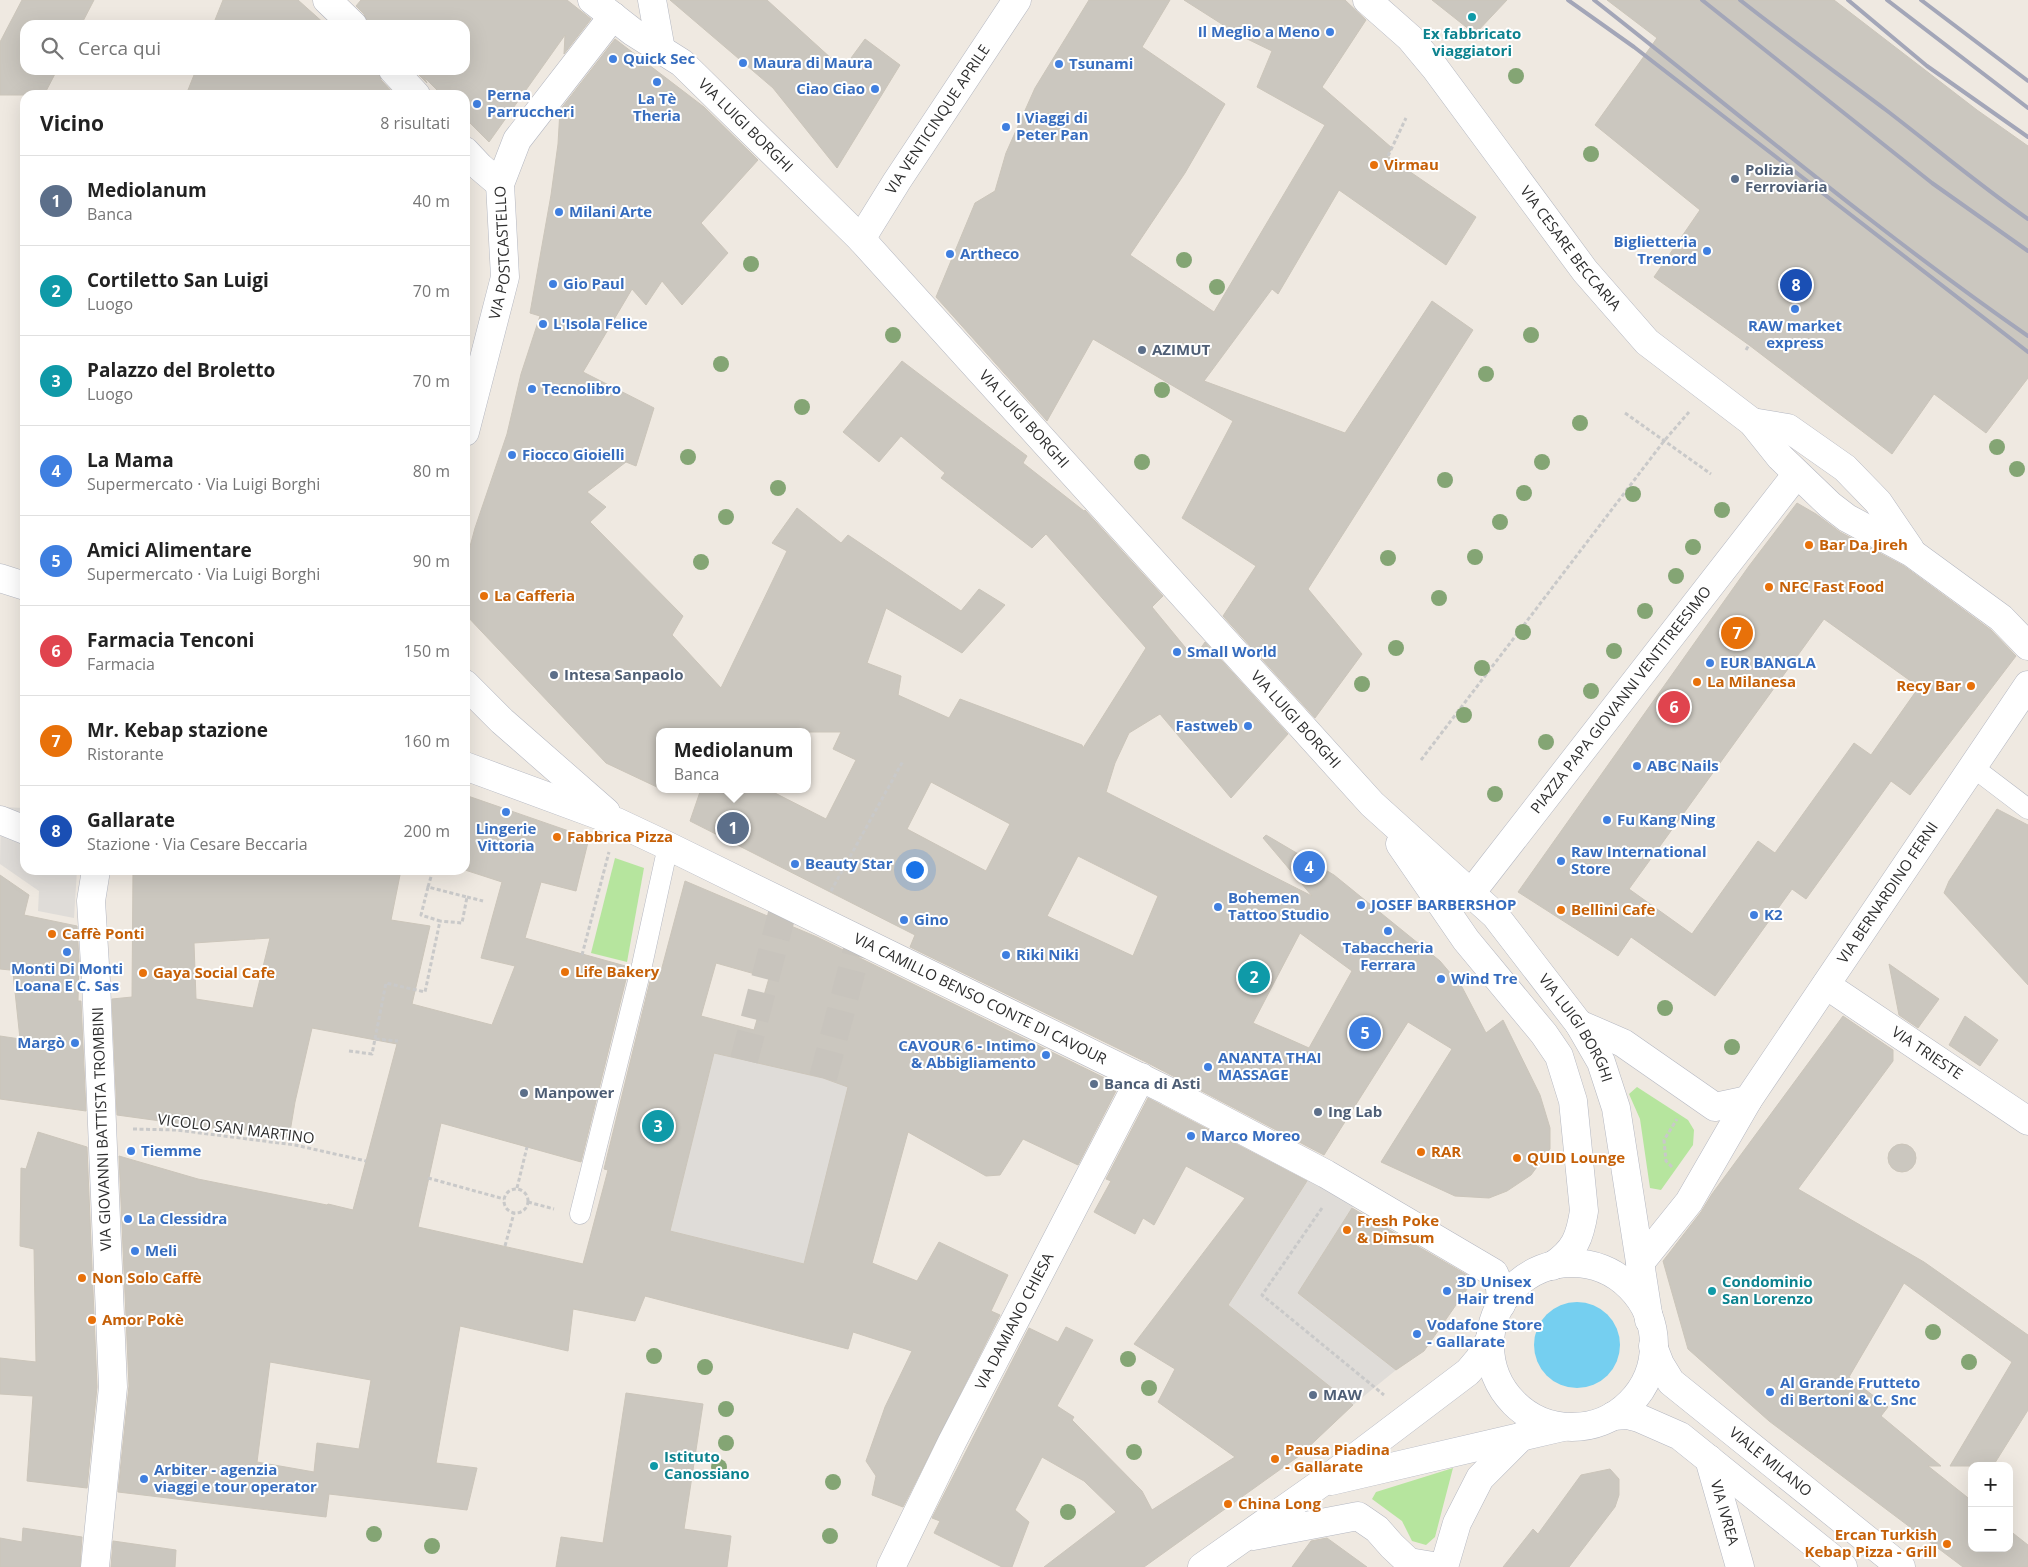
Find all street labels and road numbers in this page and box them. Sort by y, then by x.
street label: VIA VENTICINQUE APRILE [880,40,994,198]
street label: VIA LUIGI BORGHI [694,74,798,176]
street label: VIA CESARE BECCARIA [1516,181,1626,315]
street label: VIA POSTCASTELLO [483,185,515,321]
street label: VIA LUIGI BORGHI [975,365,1074,472]
street label: PIAZZA PAPA GIOVANNI VENTITREESIMO [1525,581,1715,817]
street label: VIA LUIGI BORGHI [1247,666,1346,772]
street label: VIA BERNARDINO FERNI [1832,818,1942,967]
street label: VIA CAMILLO BENSO CONTE DI CAVOUR [851,928,1111,1069]
street label: VIA LUIGI BORGHI [1535,969,1618,1084]
street label: VIA GIOVANNI BATTISTA TROMBINI [87,1007,115,1251]
street label: VIA TRIESTE [1888,1021,1967,1083]
street label: VICOLO SAN MARTINO [156,1108,316,1148]
street label: VIA DAMIANO CHIESA [970,1248,1058,1393]
street label: VIALE MILANO [1726,1422,1817,1501]
street label: VIA IVREA [1707,1478,1744,1548]

